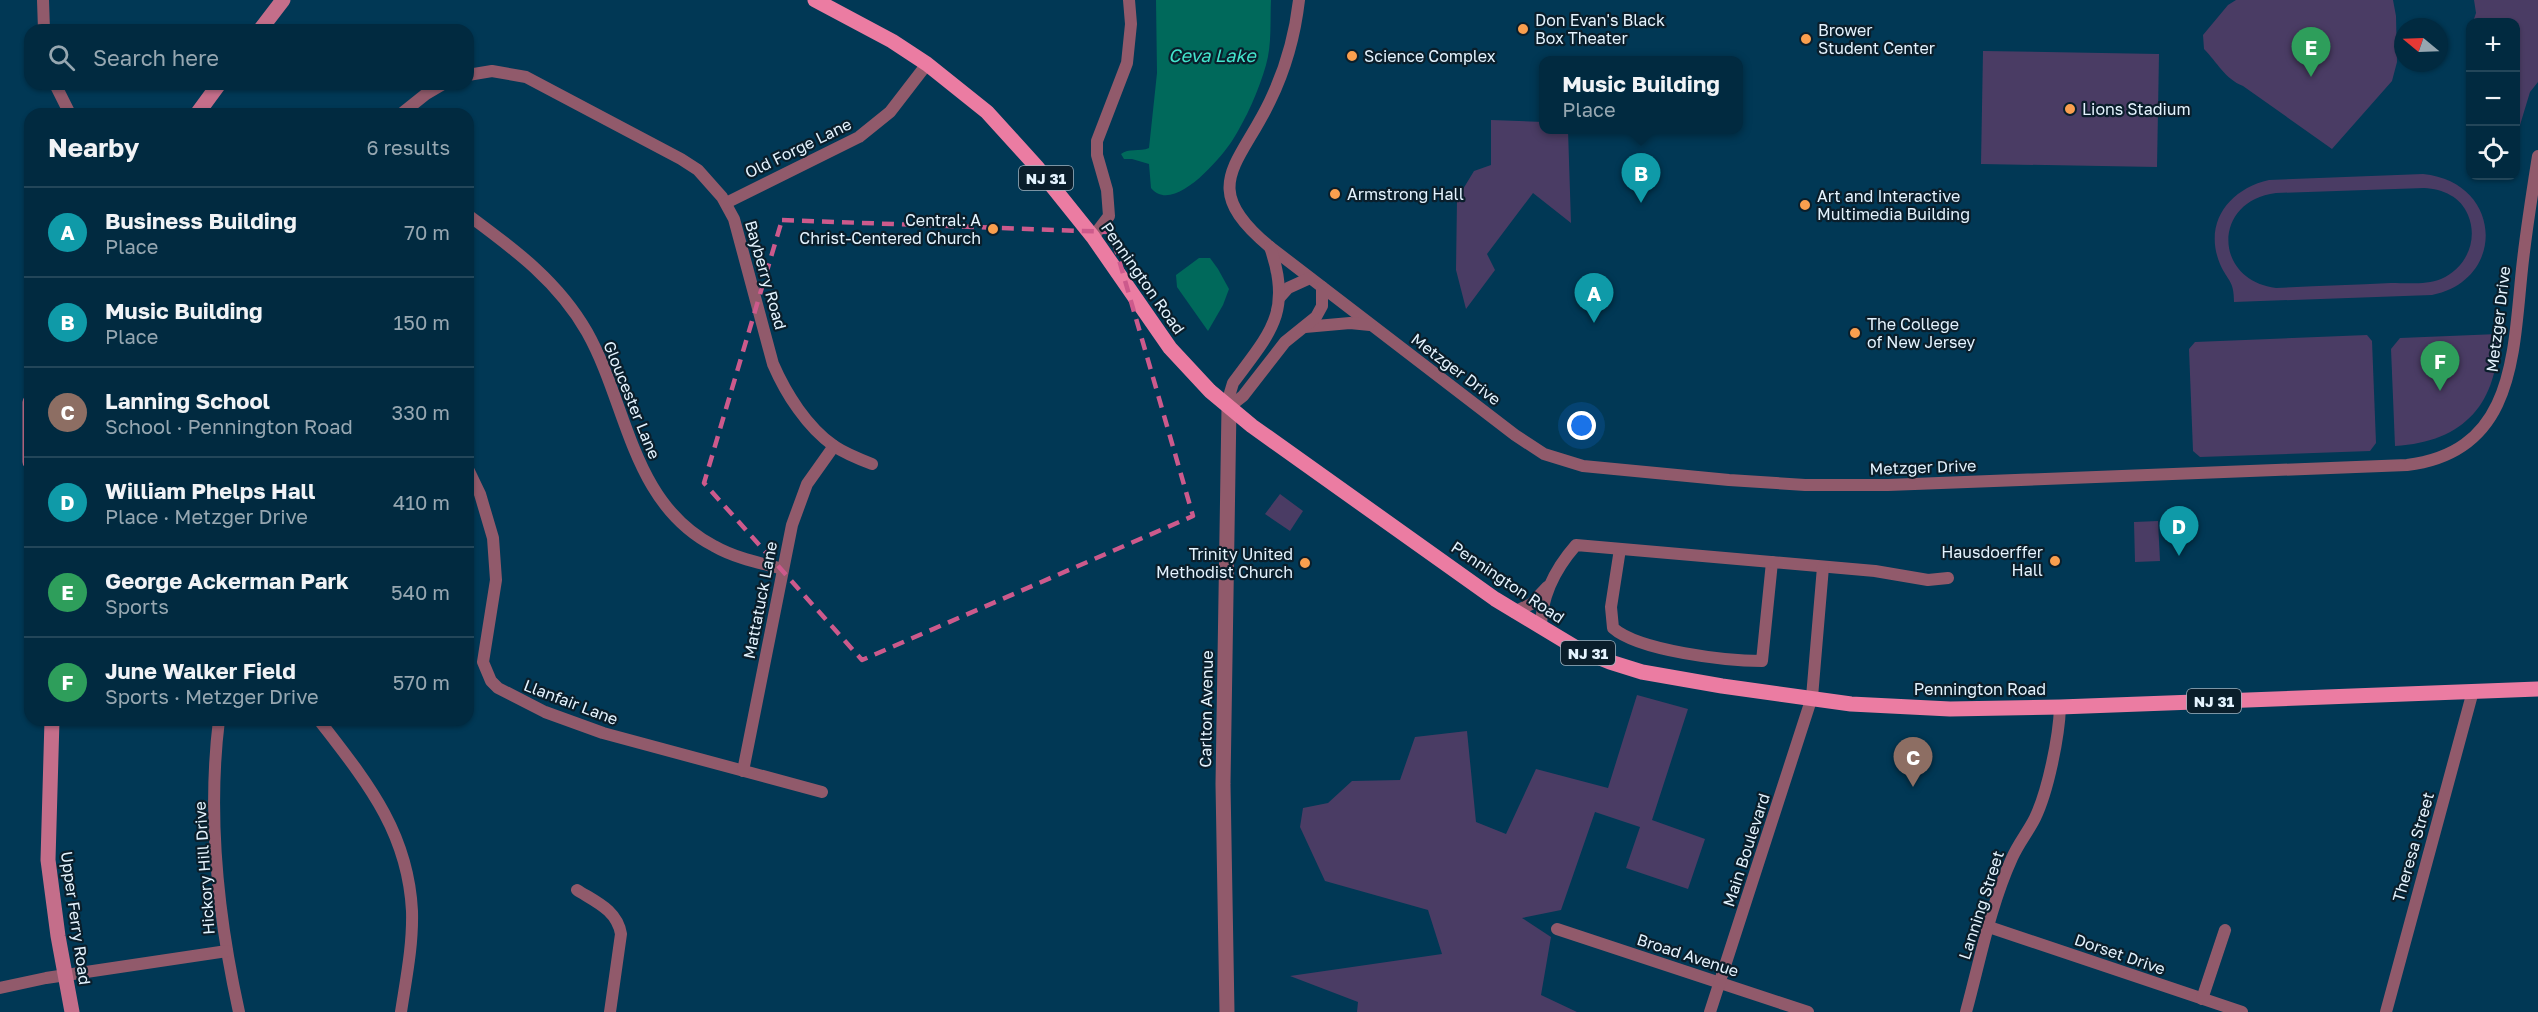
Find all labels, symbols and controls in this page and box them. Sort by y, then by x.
place label: Don Evan's Black Box Theater [1535,10,1665,48]
north arrow [2394,18,2448,72]
map controls [2466,18,2520,180]
button: + [2466,18,2520,72]
place label: Brower Student Center [1818,20,1935,58]
marker: Don Evan's Black Box Theater [1516,22,1530,36]
search box [24,24,474,90]
pin: E [2292,28,2330,77]
marker: Brower Student Center [1799,32,1813,46]
icon: search [45,41,78,74]
text: Search here [93,44,219,71]
water label: Ceva Lake [1168,44,1257,66]
place label: Science Complex [1364,46,1496,66]
marker: Science Complex [1345,49,1359,63]
popup [1539,56,1743,134]
text: Music Building [1562,70,1720,97]
button: − [2466,72,2520,126]
text: Place [1562,97,1616,121]
place label: Lions Stadium [2082,99,2191,119]
marker: Lions Stadium [2063,102,2077,116]
street label: Old Forge Lane [741,114,855,182]
button: locate [2466,126,2520,180]
text: Nearby [48,132,139,163]
text: 6 results [366,135,450,159]
pin: B [1622,154,1660,203]
road number: NJ 31 [1019,166,1073,190]
place label: Armstrong Hall [1347,184,1464,204]
place label: Art and Interactive Multimedia Building [1817,186,1970,224]
marker: Armstrong Hall [1328,187,1342,201]
marker: Art and Interactive Multimedia Building [1798,198,1812,212]
text: Business Building [105,207,297,234]
place label: Central: A Christ-Centered Church [799,210,981,248]
street label: Bayberry Road [741,218,791,332]
street label: Pennington Road [1097,218,1189,338]
text: A [60,220,75,244]
text: 70 m [404,220,450,244]
marker: Central: A Christ-Centered Church [986,222,1000,236]
text: Place [105,234,158,258]
street label: Metzger Drive [2482,265,2514,373]
pin: A [1574,274,1614,323]
text: Music Building [105,297,262,324]
text: B [60,310,75,334]
text: 150 m [394,310,450,334]
place label: The College of New Jersey [1867,314,1975,352]
text: Place [105,324,158,348]
marker: The College of New Jersey [1848,326,1862,340]
street label: Metzger Drive [1407,329,1505,409]
street label: Gloucester Lane [599,338,665,462]
pin: F [2420,342,2460,391]
text: Lanning School [105,387,270,414]
text: C [60,400,75,424]
text: 330 m [392,400,450,424]
your location [1567,411,1596,440]
text: School · Pennington Road [105,414,353,438]
street label: Metzger Drive [1869,455,1977,479]
text: William Phelps Hall [105,477,315,504]
text: D [60,490,75,514]
text: 410 m [393,490,450,514]
text: Place · Metzger Drive [105,504,308,528]
pin: D [2160,506,2198,556]
street label: Pennington Road [1448,537,1568,627]
street label: Mattatuck Lane [739,539,781,661]
place label: Hausdoerffer Hall [1941,542,2043,580]
place label: Trinity United Methodist Church [1156,544,1293,582]
marker: Hausdoerffer Hall [2048,554,2062,568]
marker: Trinity United Methodist Church [1298,556,1312,570]
text: George Ackerman Park [105,567,349,594]
text: E [61,580,74,604]
text: 540 m [391,580,450,604]
text: Sports [105,594,169,618]
road number: NJ 31 [1561,641,1615,665]
street label: Carlton Avenue [1195,650,1217,768]
text: June Walker Field [105,657,296,684]
text: F [62,670,73,694]
text: 570 m [393,670,450,694]
street label: Llanfair Lane [521,675,621,729]
street label: Pennington Road [1914,679,2046,699]
text: Sports · Metzger Drive [105,684,319,708]
road number: NJ 31 [2187,689,2241,713]
pin: C [1894,738,1932,787]
street label: Theresa Street [2388,790,2438,904]
street label: Main Boulevard [1718,791,1774,909]
street label: Hickory Hill Drive [189,801,219,935]
street label: Lanning Street [1954,848,2008,962]
street label: Upper Ferry Road [57,850,95,986]
street label: Broad Avenue [1635,929,1741,981]
street label: Dorset Drive [2072,929,2168,979]

